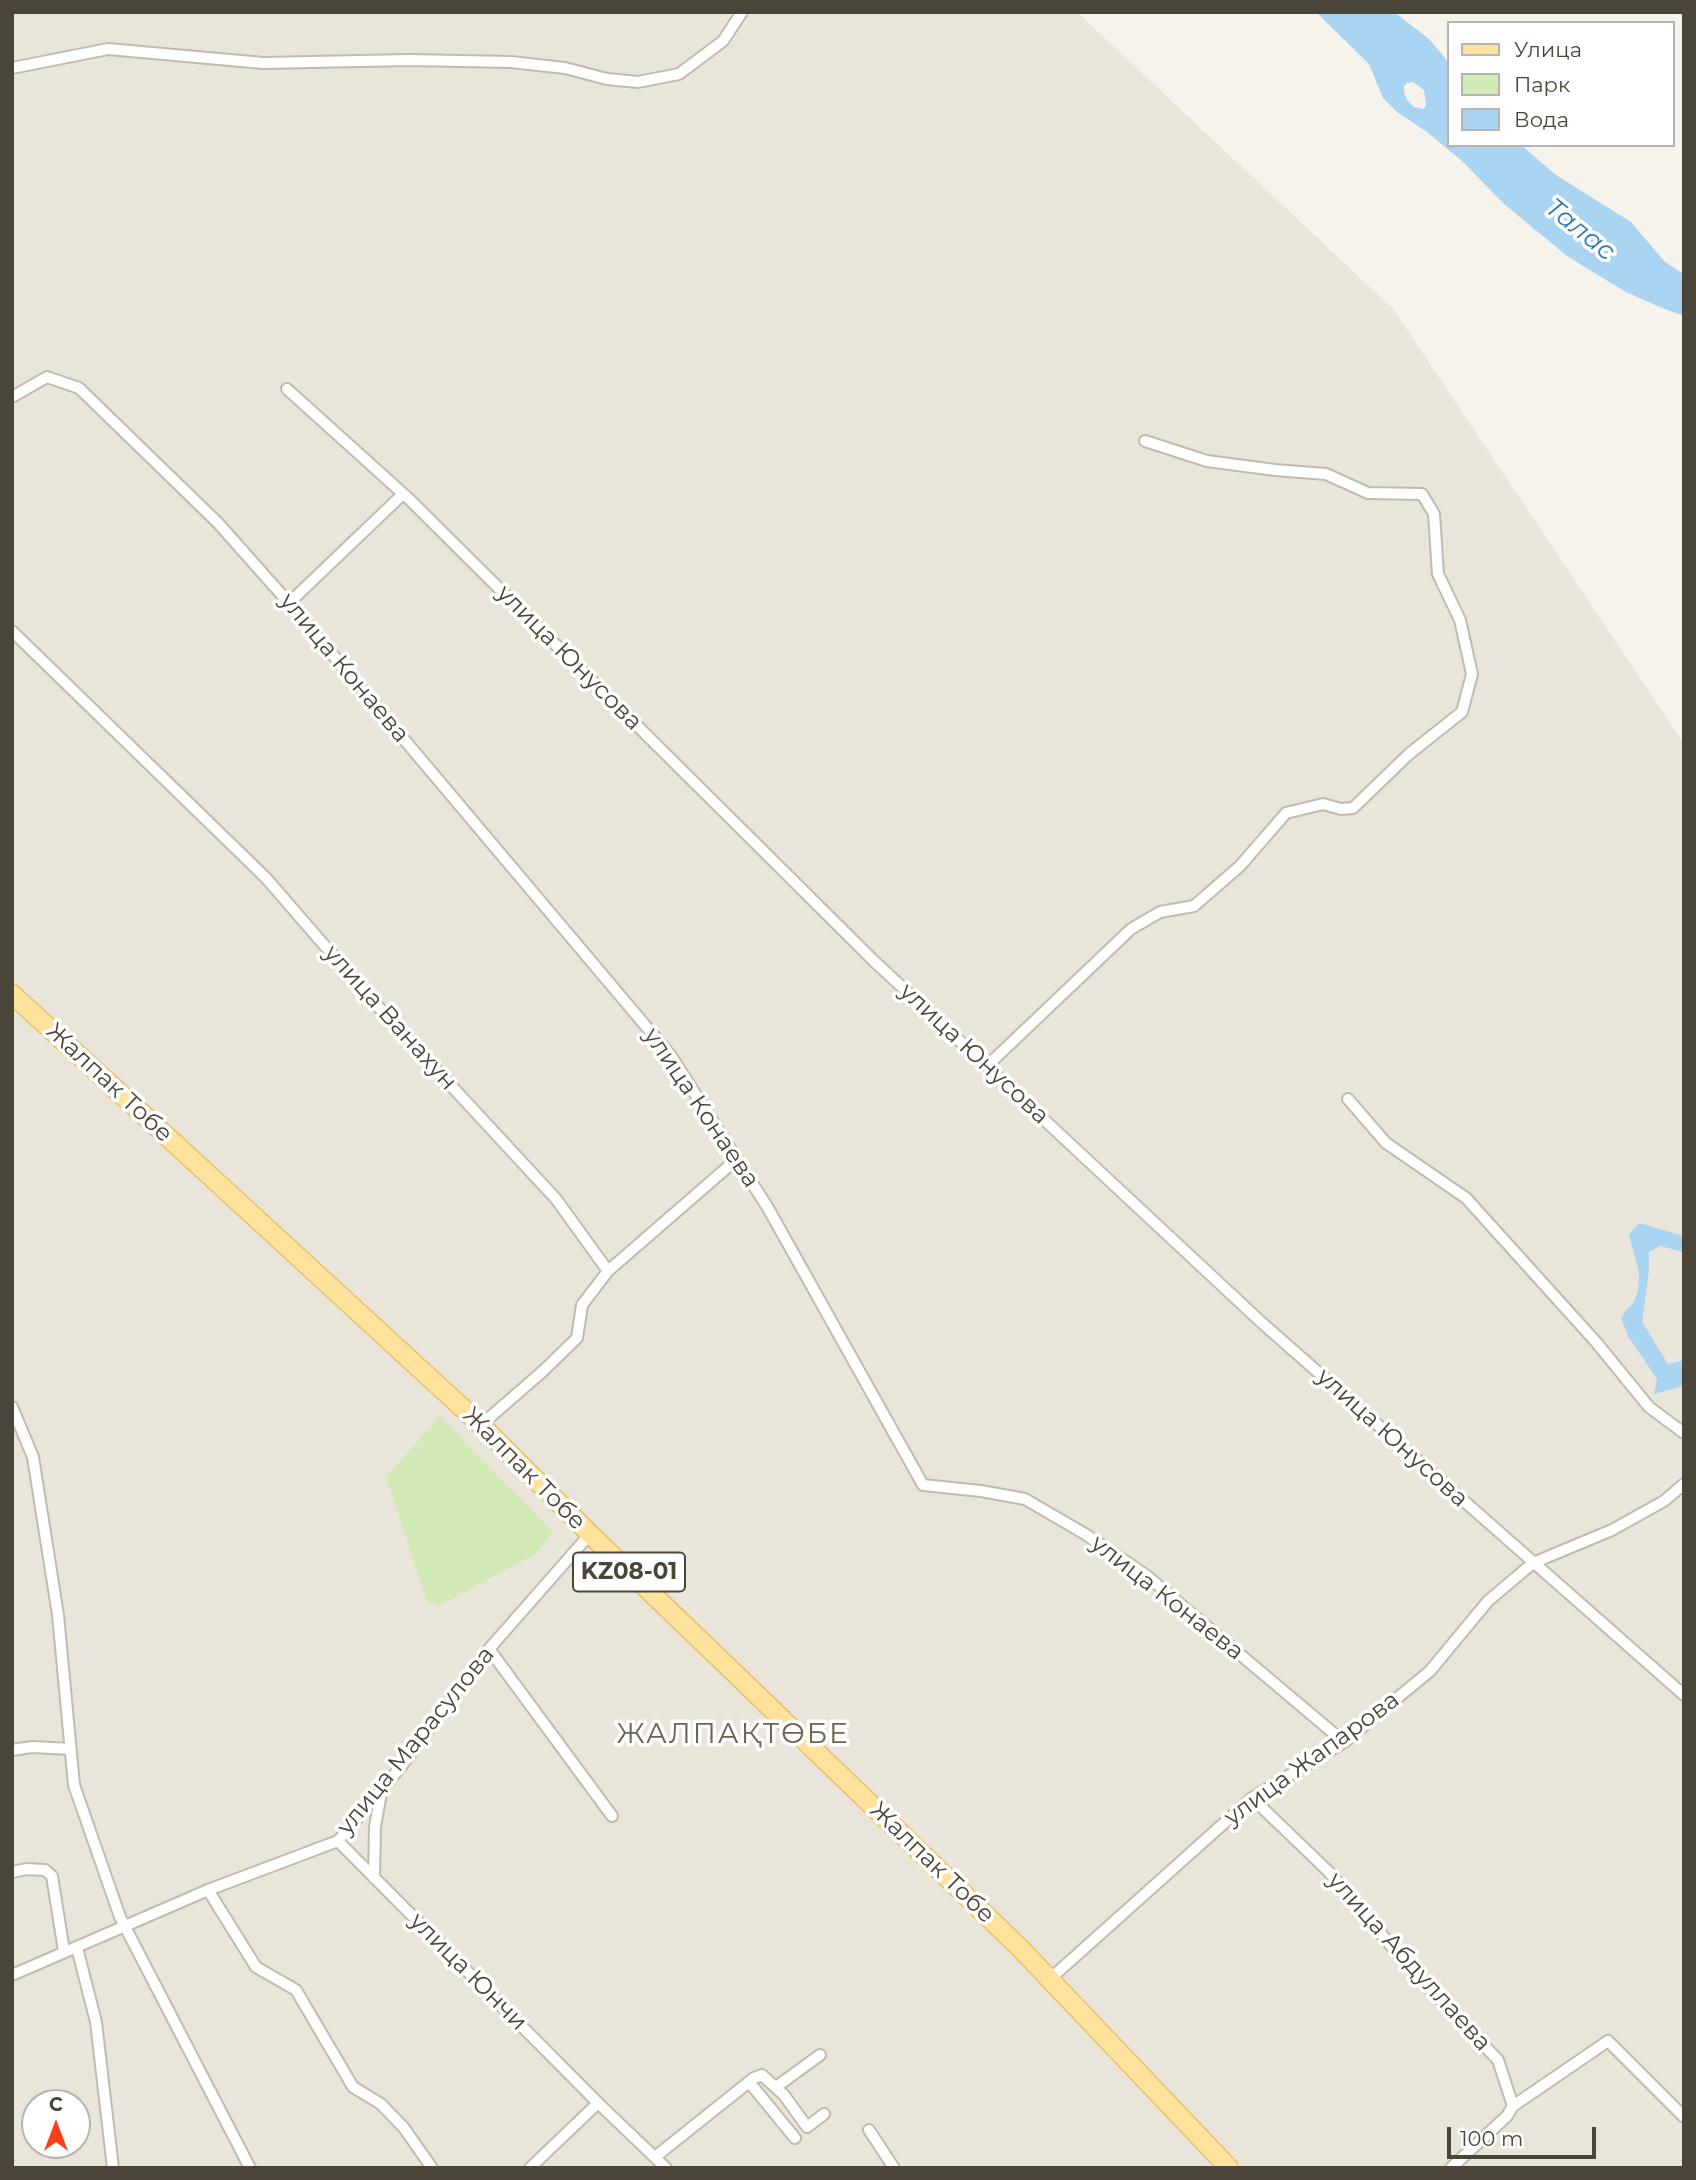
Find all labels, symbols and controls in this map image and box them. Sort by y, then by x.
legend [1448,21,1675,147]
text: Улица [1514,37,1582,62]
text: Парк [1514,72,1570,97]
text: Вода [1514,107,1569,132]
water label: Талас [1539,192,1621,268]
street label: улица Юнусова [490,579,648,737]
street label: улица Конаева [273,587,415,749]
street label: улица Ванахун [317,940,463,1096]
street label: улица Юнусова [893,977,1055,1131]
street label: Жалпак Тобе [40,1017,178,1149]
street label: улица Конаева [637,1023,765,1193]
street label: улица Юнусова [1310,1362,1474,1514]
street label: Жалпак Тобе [456,1401,592,1537]
street label: улица Конаева [1085,1529,1249,1667]
road number: KZ08-01 [573,1553,685,1592]
street label: улица Марасулова [331,1641,501,1841]
street label: улица Жапарова [1219,1686,1405,1832]
district label: ЖАЛПАҚТӨБЕ [618,1718,848,1752]
street label: Жалпак Тобе [864,1796,1000,1930]
street label: улица Абдуллаева [1321,1867,1497,2057]
street label: улица Юнчи [403,1907,533,2037]
north arrow [21,2089,91,2159]
text: С [49,2093,63,2116]
scale bar [1451,2114,1600,2158]
text: 100 m [1460,2126,1523,2151]

